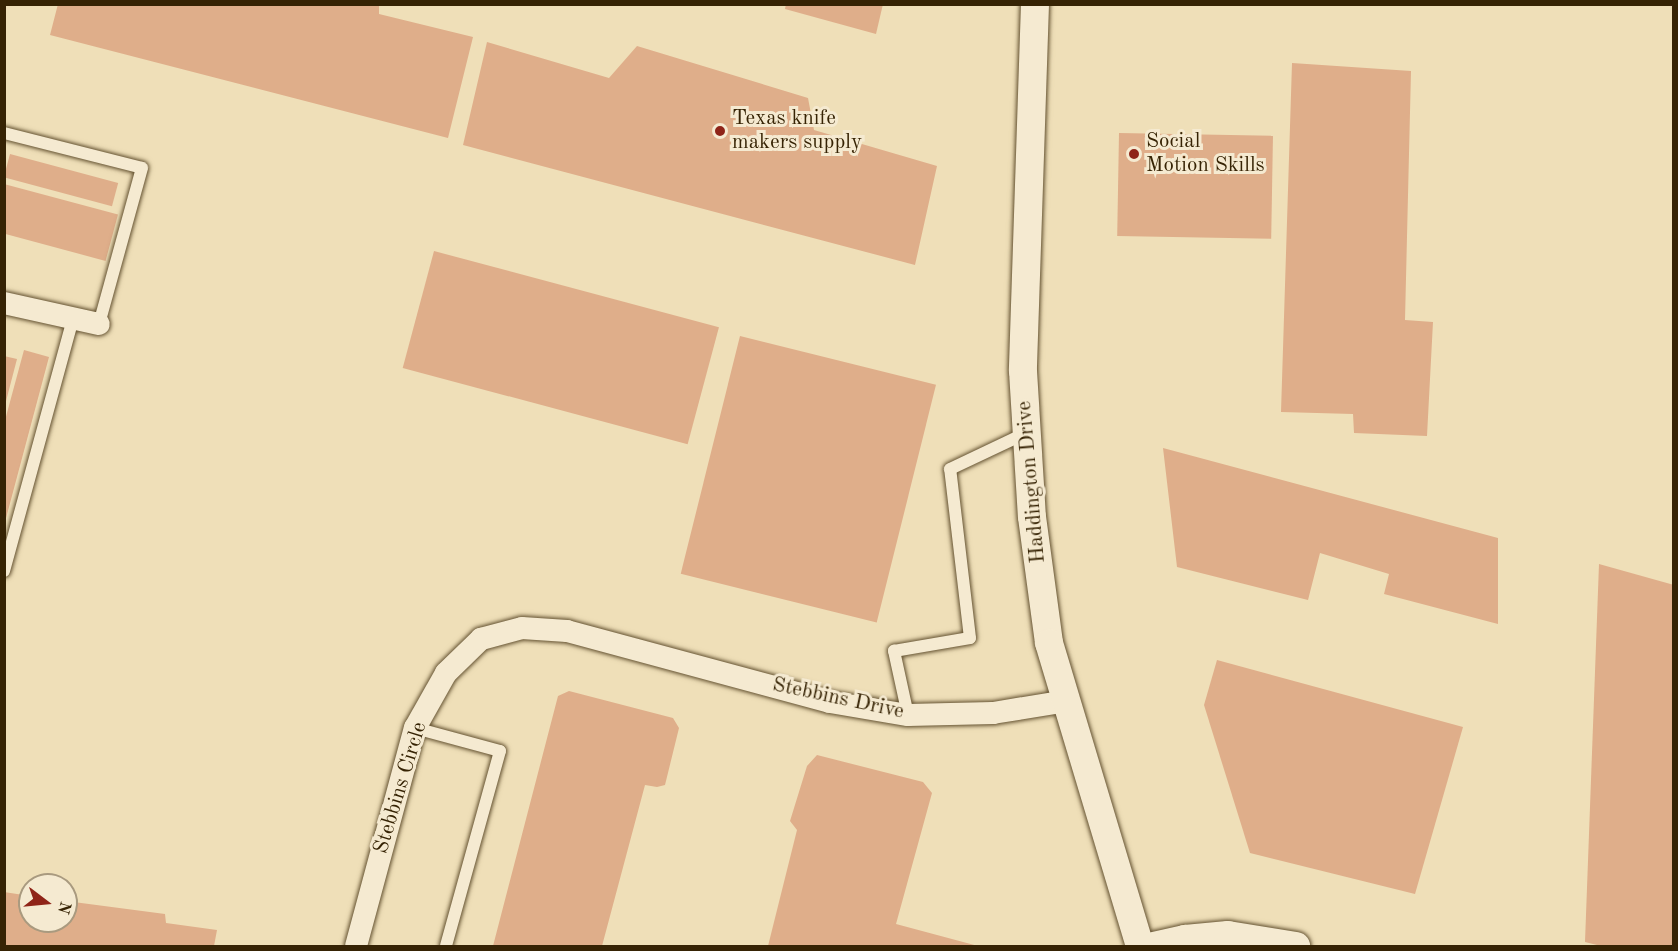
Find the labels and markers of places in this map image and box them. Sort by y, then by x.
place label: Texas knife makers supply [732,106,862,156]
marker: Texas knife makers supply [713,124,727,138]
place label: Social Motion Skills [1146,129,1265,179]
marker: Social Motion Skills [1127,147,1141,161]

